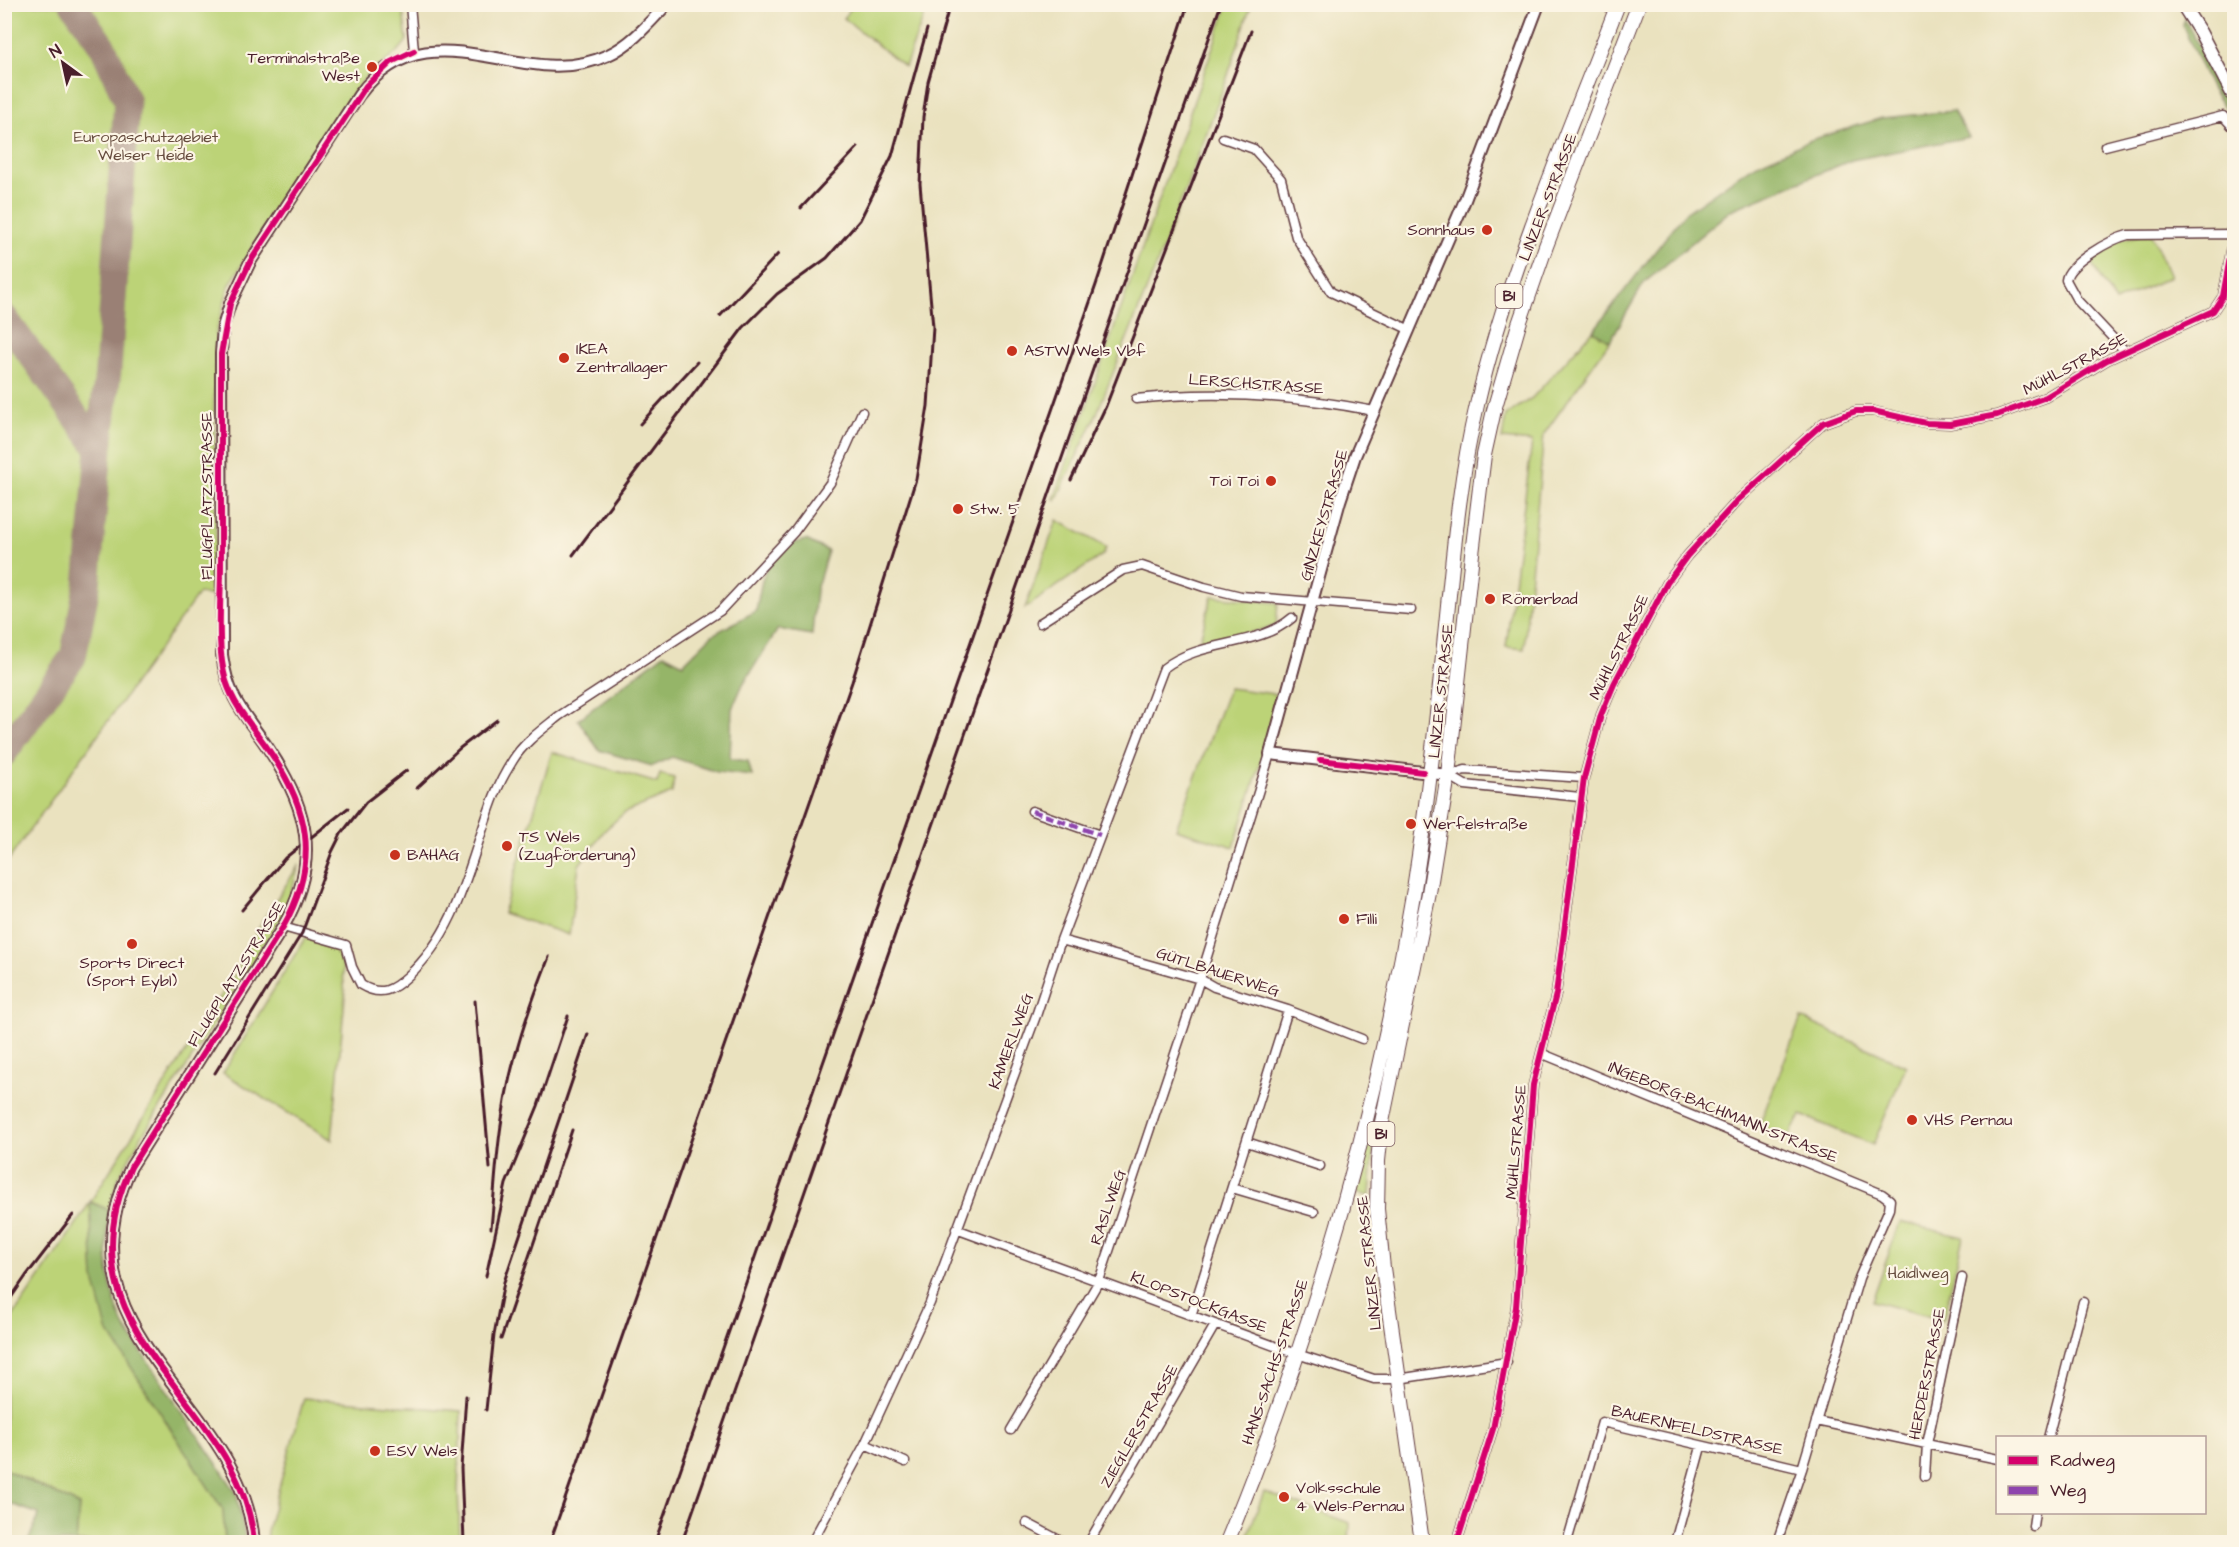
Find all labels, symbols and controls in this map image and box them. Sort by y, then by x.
north arrow [33,33,93,93]
text: N [45,39,66,63]
place label: Terminalstraße West [248,47,361,87]
marker: Terminalstraße West [365,60,379,74]
park label: Europaschutzgebiet Welser Heide [74,126,219,166]
street label: LINZER STRASSE [1513,129,1583,264]
place label: Sonnhaus [1408,219,1475,241]
marker: Sonnhaus [1480,223,1494,237]
road number: B1 [1496,284,1522,308]
street label: MÜHLSTRASSE [2019,327,2131,401]
place label: IKEA Zentrallager [576,338,668,379]
place label: ASTW Wels Vbf [1024,340,1146,362]
marker: ASTW Wels Vbf [1005,344,1019,358]
marker: IKEA Zentrallager [557,351,571,365]
street label: LERSCHSTRASSE [1188,368,1325,400]
street label: FLUGPLATZSTRASSE [196,411,218,580]
street label: GINZKEYSTRASSE [1295,446,1353,583]
place label: Toi Toi [1210,470,1260,492]
marker: Toi Toi [1264,474,1278,488]
place label: Stw. 5 [970,498,1020,520]
marker: Stw. 5 [951,502,965,516]
place label: Römerbad [1502,588,1578,610]
street label: MÜHLSTRASSE [1584,590,1654,703]
marker: Römerbad [1483,592,1497,606]
street label: LINZER STRASSE [1423,622,1459,759]
place label: Werfelstraße [1423,813,1528,835]
marker: Werfelstraße [1404,817,1418,831]
place label: TS Wels (Zugförderung) [519,826,636,867]
marker: TS Wels (Zugförderung) [500,839,514,853]
place label: BAHAG [407,844,460,866]
marker: BAHAG [388,848,402,862]
street label: FLUGPLATZSTRASSE [182,896,290,1051]
place label: Filli [1356,908,1378,930]
marker: Filli [1337,912,1351,926]
marker: Sports Direct (Sport Eybl) [125,937,139,951]
street label: GÜTLBAUERWEG [1154,942,1282,1002]
place label: Sports Direct (Sport Eybl) [80,952,185,993]
street label: KAMERLWEG [983,990,1039,1092]
street label: INGEBORG-BACHMANN-STRASSE [1605,1056,1841,1168]
street label: MÜHLSTRASSE [1500,1083,1532,1200]
place label: VHS Pernau [1924,1109,2012,1131]
marker: VHS Pernau [1905,1113,1919,1127]
road number: B1 [1368,1122,1394,1146]
street label: RASLWEG [1085,1166,1131,1248]
street label: LINZER STRASSE [1351,1194,1387,1331]
park label: Haidlweg [1888,1262,1948,1285]
street label: KLOPSTOCKGASSE [1127,1266,1271,1338]
street label: HANS-SACHS-STRASSE [1236,1276,1314,1448]
street label: HERDERSTRASSE [1903,1306,1951,1442]
street label: ZIEGLERSTRASSE [1095,1360,1184,1492]
street label: BAUERNFELDSTRASSE [1609,1400,1785,1461]
legend [1996,1436,2206,1514]
place label: ESV Wels [387,1440,457,1462]
marker: ESV Wels [368,1444,382,1458]
text: Radweg [2050,1448,2115,1474]
place label: Volksschule 4 Wels-Pernau [1296,1477,1404,1517]
text: Weg [2050,1478,2086,1504]
marker: Volksschule 4 Wels-Pernau [1277,1490,1291,1504]

